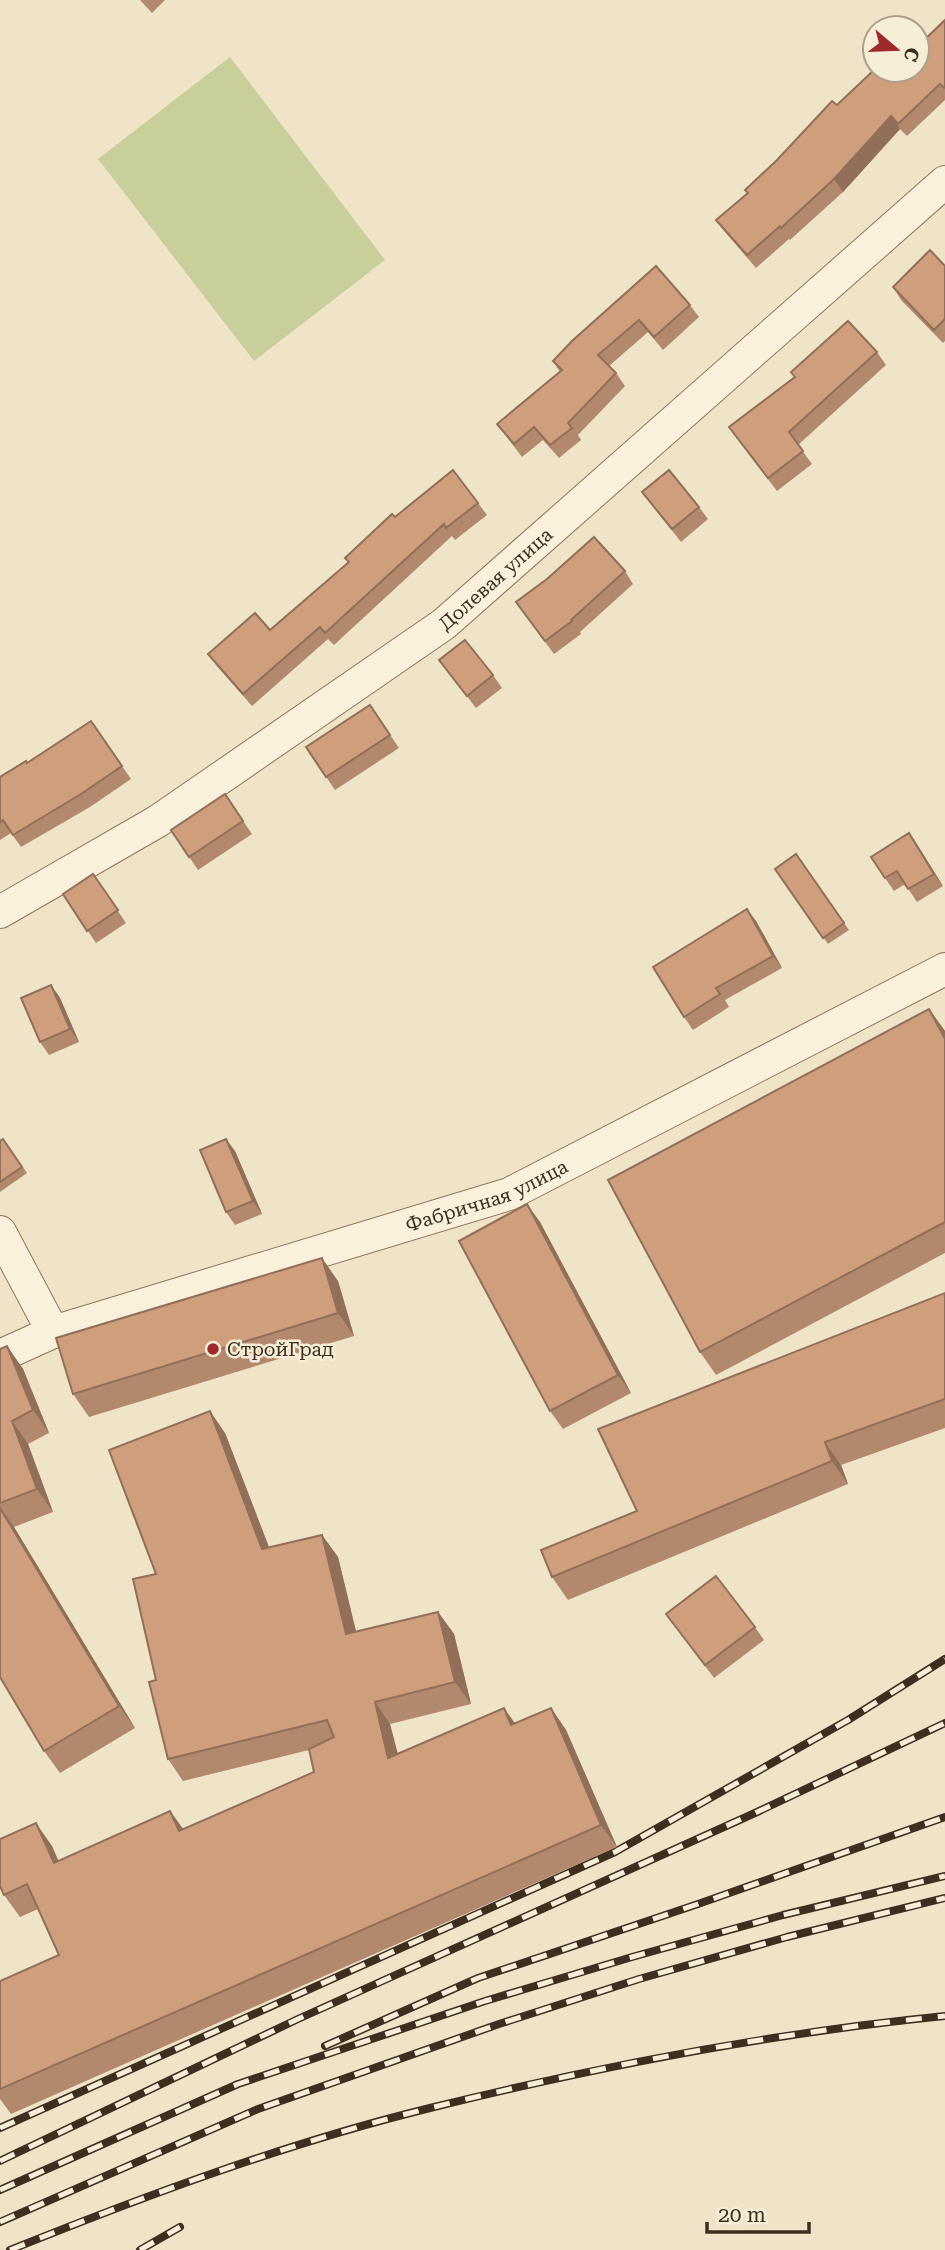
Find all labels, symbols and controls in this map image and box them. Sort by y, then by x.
north arrow [861,14,931,84]
text: С [899,44,925,64]
street label: Долевая улица [434,522,558,635]
street label: Фабричная улица [403,1154,572,1237]
place label: СтройГрад [227,1338,334,1361]
marker: СтройГрад [205,1341,221,1357]
scale bar [707,2190,808,2234]
text: 20 m [718,2203,766,2227]

